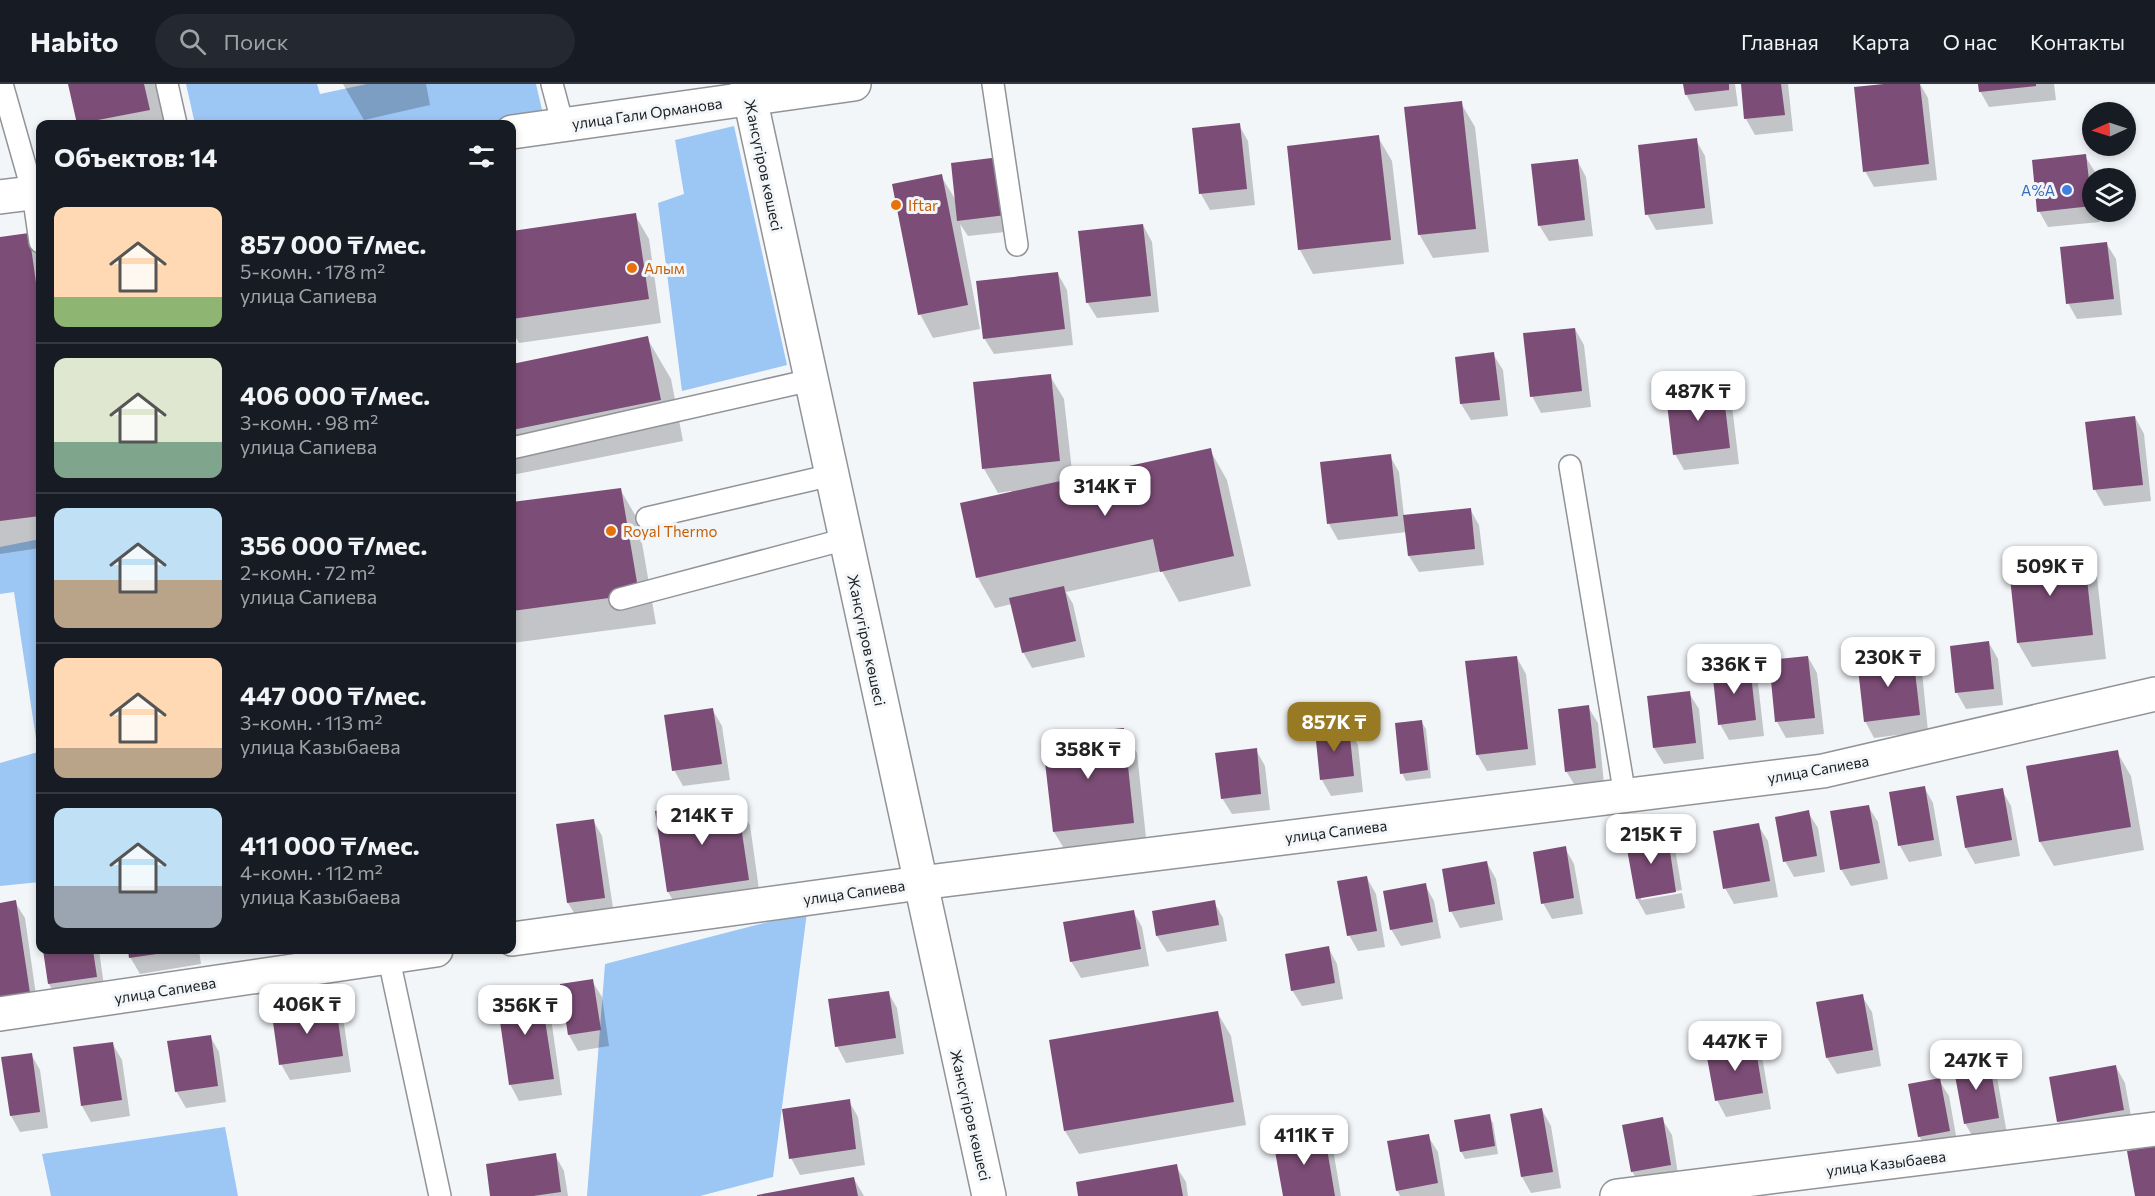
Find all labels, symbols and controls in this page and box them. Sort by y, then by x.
search box [155,14,575,68]
text: Habito [30,24,119,58]
icon: search [176,25,209,58]
text: Поиск [224,28,288,55]
text: Главная [1741,29,1819,54]
text: Карта [1852,29,1910,54]
text: О нас [1943,29,1997,54]
text: Контакты [2030,29,2125,54]
street label: улица Гали Орманова [571,94,723,132]
street label: Жансүгіров көшесі [741,97,787,233]
north arrow [2082,102,2136,156]
map controls [2082,102,2136,222]
icon: filters [465,140,498,173]
text: Объектов: 14 [54,141,218,172]
button: layers [2082,168,2136,222]
place label: A%A [2021,181,2055,199]
marker: A%A [2060,183,2074,197]
place label: Iftar [908,196,938,214]
marker: Iftar [889,198,903,212]
text: 857 000 ₸/мес. [240,228,426,259]
icon: home [102,231,174,303]
text: 5-комн. · 178 m² [240,259,385,283]
place label: Алым [644,259,685,277]
marker: Алым [625,261,639,275]
text: улица Сапиева [240,283,377,307]
pin: 487K ₸ [1649,371,1747,422]
text: 487K ₸ [1665,378,1731,402]
text: 406 000 ₸/мес. [240,379,430,410]
icon: home [102,382,174,454]
text: 3-комн. · 98 m² [240,410,378,434]
text: улица Сапиева [240,434,377,458]
pin: 314K ₸ [1056,466,1154,517]
text: 314K ₸ [1073,473,1137,497]
place label: Royal Thermo [623,522,718,540]
marker: Royal Thermo [604,524,618,538]
text: 356 000 ₸/мес. [240,529,427,560]
icon: home [102,532,174,604]
pin: 509K ₸ [2001,546,2099,597]
text: 509K ₸ [2016,553,2084,577]
text: 2-комн. · 72 m² [240,560,375,584]
street label: Жансүгіров көшесі [844,572,890,708]
text: улица Сапиева [240,584,377,608]
pin: 230K ₸ [1839,637,1937,688]
pin: 336K ₸ [1685,644,1783,695]
text: 230K ₸ [1855,644,1921,668]
text: 336K ₸ [1701,651,1767,675]
text: 447 000 ₸/мес. [240,679,427,710]
icon: home [102,682,174,754]
pin: 857K ₸ [1285,702,1383,753]
text: 857K ₸ [1301,709,1367,733]
text: 3-комн. · 113 m² [240,710,383,734]
pin: 358K ₸ [1039,729,1137,780]
text: улица Казыбаева [240,734,401,758]
text: 358K ₸ [1055,736,1121,760]
street label: улица Сапиева [1766,751,1870,787]
pin: 214K ₸ [653,795,751,846]
text: 214K ₸ [671,802,733,826]
pin: 215K ₸ [1602,814,1700,865]
street label: улица Сапиева [1284,816,1388,846]
text: 215K ₸ [1620,821,1682,845]
text: 411 000 ₸/мес. [240,829,420,860]
icon: home [102,832,174,904]
text: 4-комн. · 112 m² [240,860,383,884]
street label: улица Сапиева [802,876,906,908]
text: улица Казыбаева [240,884,401,908]
street label: улица Сапиева [113,973,217,1007]
pin: 406K ₸ [258,984,356,1035]
pin: 356K ₸ [476,985,574,1036]
text: 406K ₸ [273,991,341,1015]
text: 356K ₸ [492,992,558,1016]
pin: 447K ₸ [1686,1021,1784,1072]
text: 447K ₸ [1702,1028,1768,1052]
pin: 247K ₸ [1927,1040,2025,1091]
text: 247K ₸ [1944,1047,2008,1071]
street label: Жансүгіров көшесі [947,1048,995,1182]
pin: 411K ₸ [1255,1115,1353,1166]
text: 411K ₸ [1274,1122,1334,1146]
street label: улица Казыбаева [1825,1147,1947,1179]

